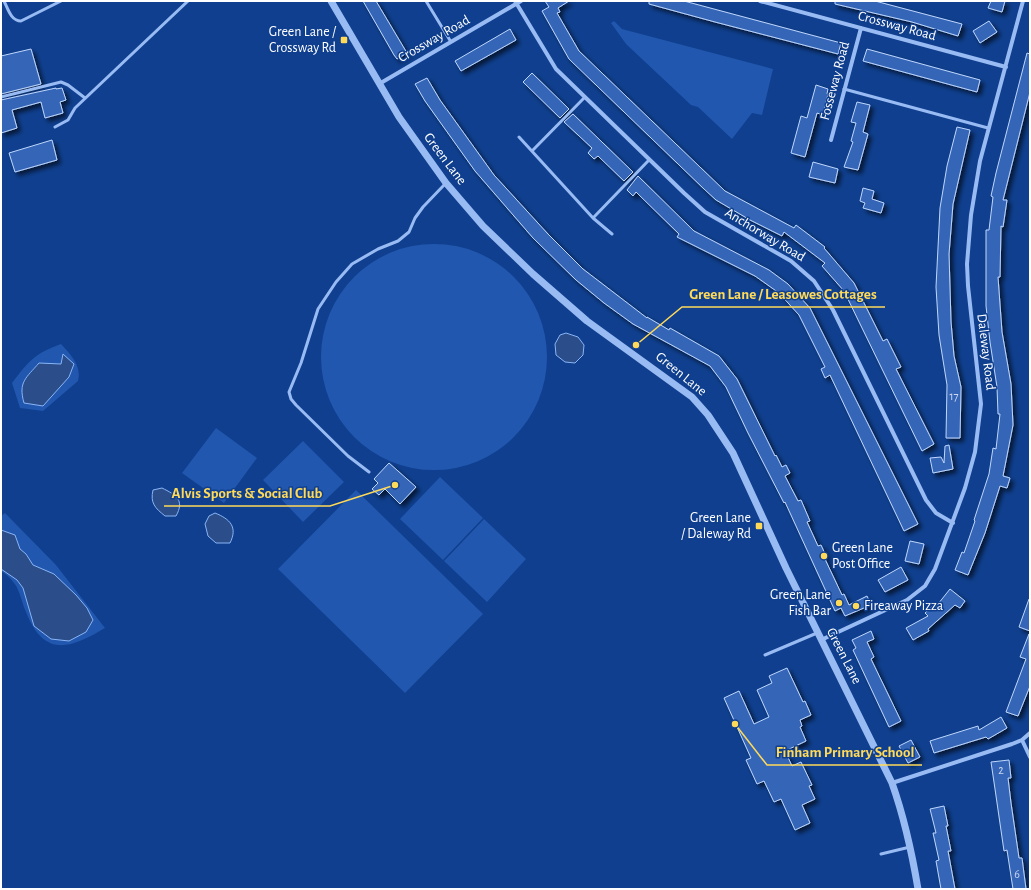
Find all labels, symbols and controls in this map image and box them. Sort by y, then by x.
street label: Crossway Road [856,9,938,43]
street label: Crossway Road [396,13,472,65]
place label: Green Lane / Crossway Rd [269,25,337,55]
marker: Green Lane / Crossway Rd [339,35,349,45]
street label: Fosseway Road [818,40,852,122]
street label: Green Lane [421,130,469,188]
street label: Anchorway Road [722,206,808,264]
callout: Green Lane / Leasowes Cottages [682,280,885,307]
text: Green Lane / Leasowes Cottages [689,287,877,302]
street label: Daleway Road [974,313,998,391]
street label: Green Lane [653,349,709,399]
house number: 17 [949,390,959,402]
callout: Alvis Sports & Social Club [164,479,330,506]
text: Alvis Sports & Social Club [172,486,323,501]
place label: Green Lane / Daleway Rd [681,511,751,541]
marker: Green Lane / Daleway Rd [754,521,764,531]
place label: Green Lane Post Office [832,541,893,571]
marker: Green Lane Post Office [819,551,829,561]
place label: Green Lane Fish Bar [770,588,831,618]
marker: Green Lane Fish Bar [834,598,844,608]
place label: Fireaway Pizza [864,599,944,613]
marker: Fireaway Pizza [851,601,861,611]
street label: Green Lane [824,626,864,686]
callout: Finham Primary School [767,738,922,765]
text: Finham Primary School [776,745,914,760]
house number: 2 [998,764,1004,776]
house number: 6 [1014,868,1020,880]

